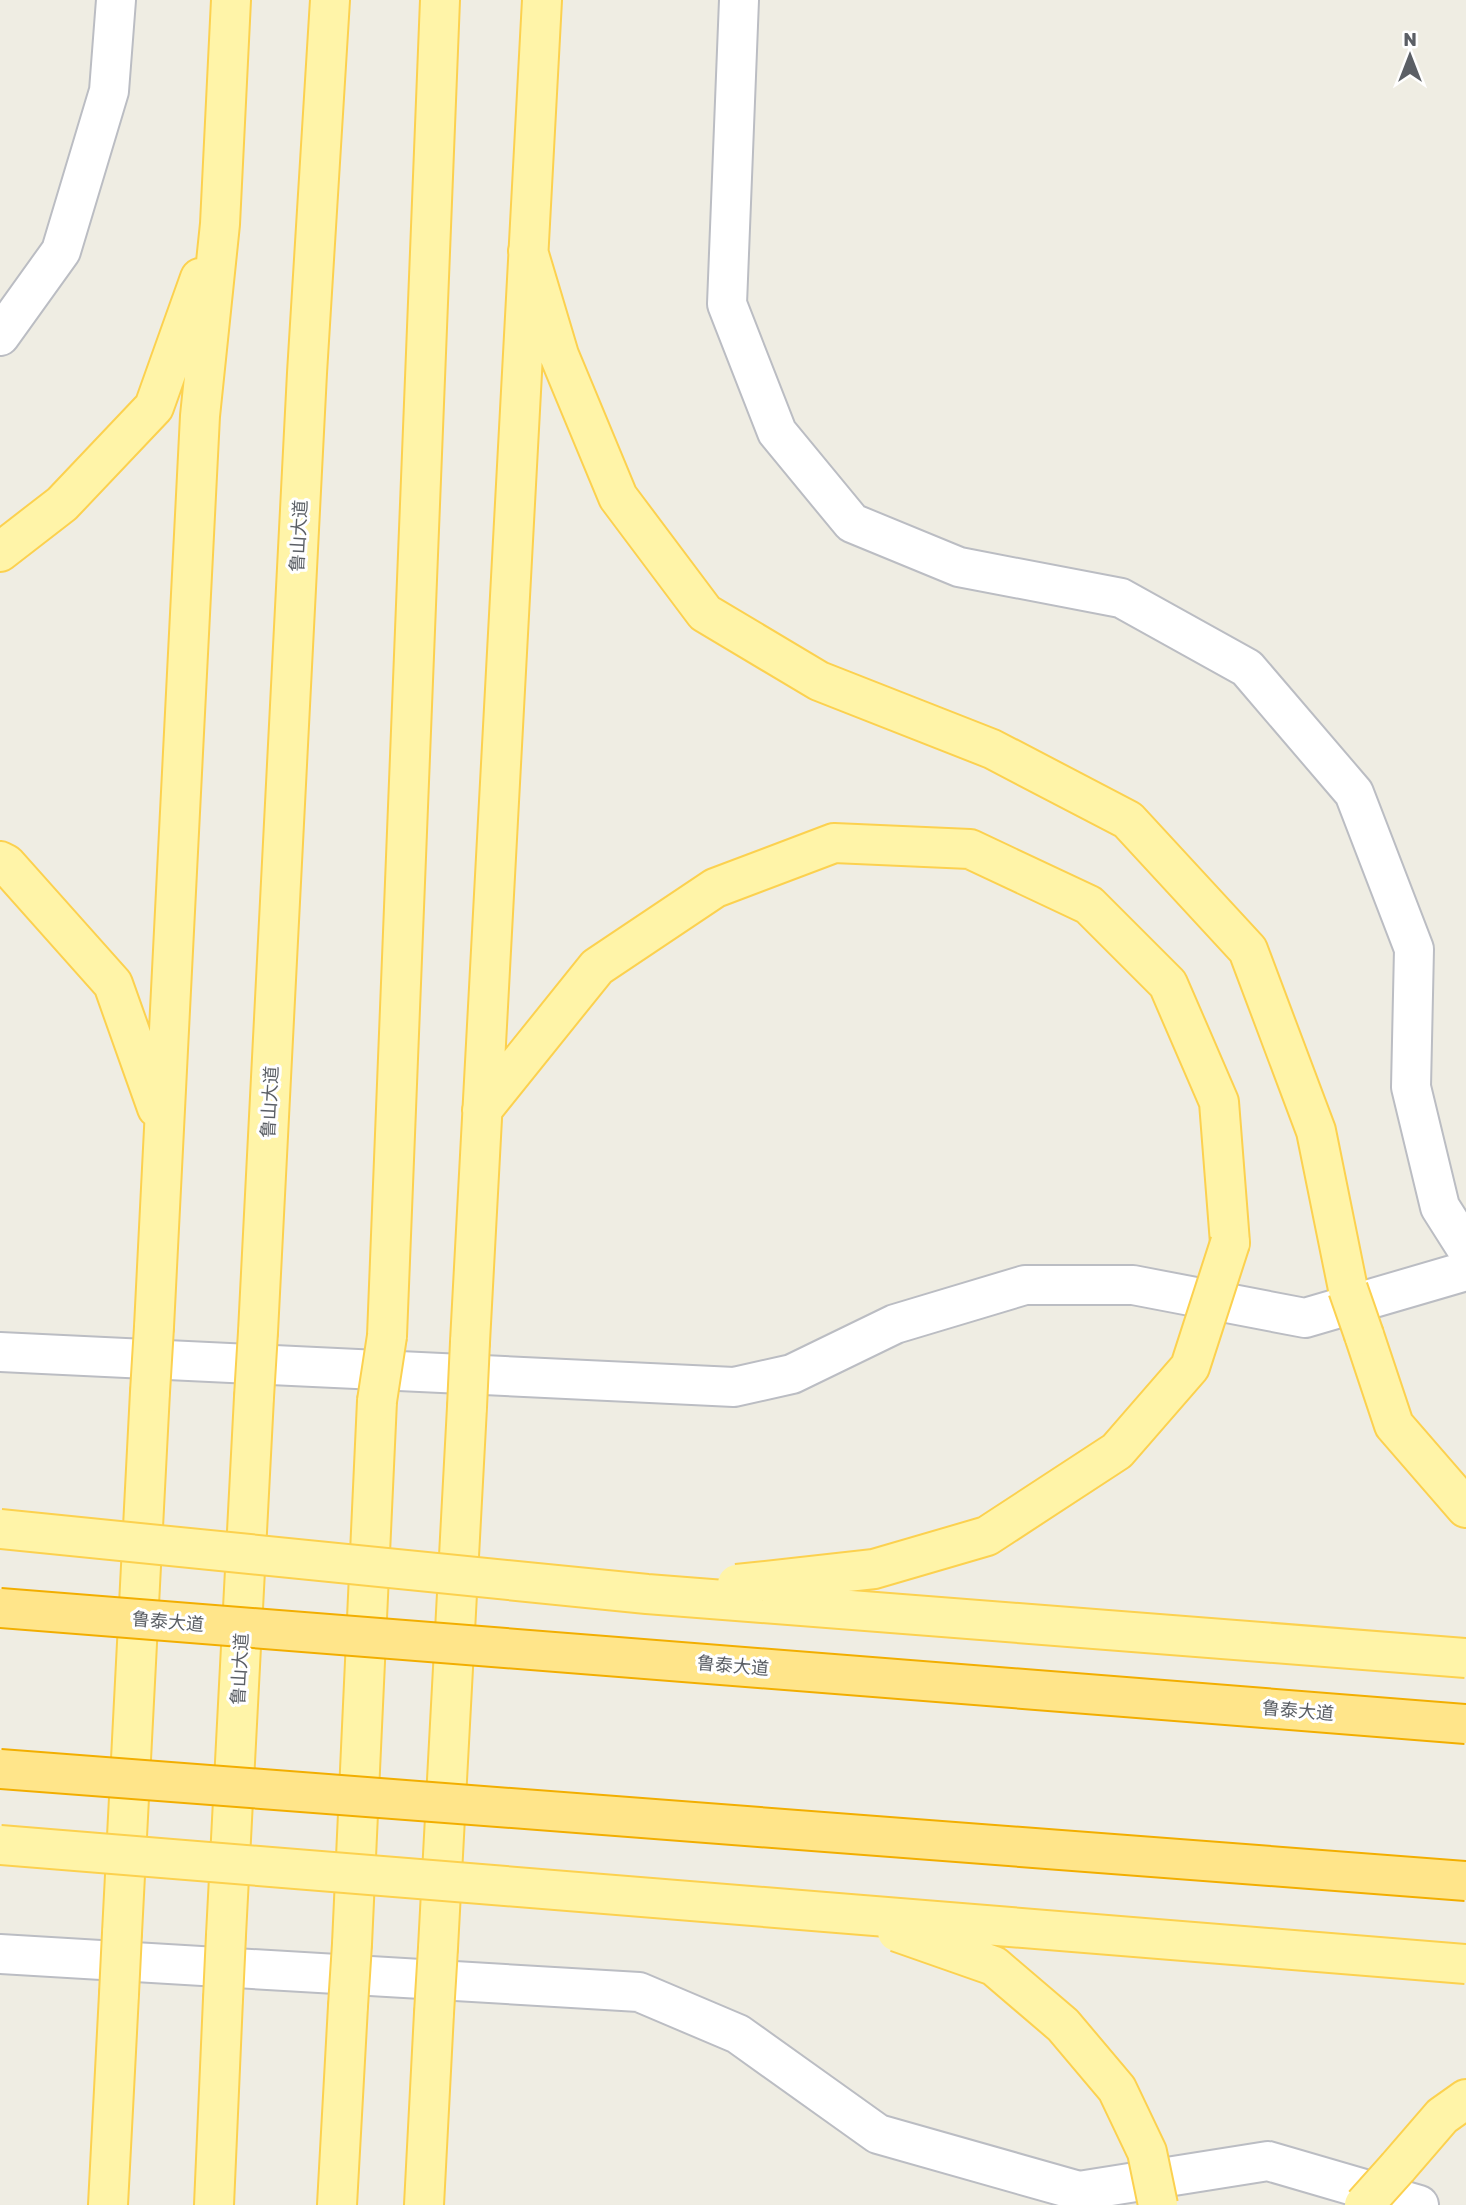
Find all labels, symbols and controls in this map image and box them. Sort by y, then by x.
north arrow [1375,21,1445,91]
text: N [1403,28,1417,51]
street label: 鲁山大道 [286,499,312,573]
street label: 鲁山大道 [257,1065,283,1139]
street label: 鲁泰大道 [131,1608,205,1636]
street label: 鲁山大道 [227,1632,253,1706]
street label: 鲁泰大道 [696,1652,770,1680]
street label: 鲁泰大道 [1261,1697,1335,1725]

